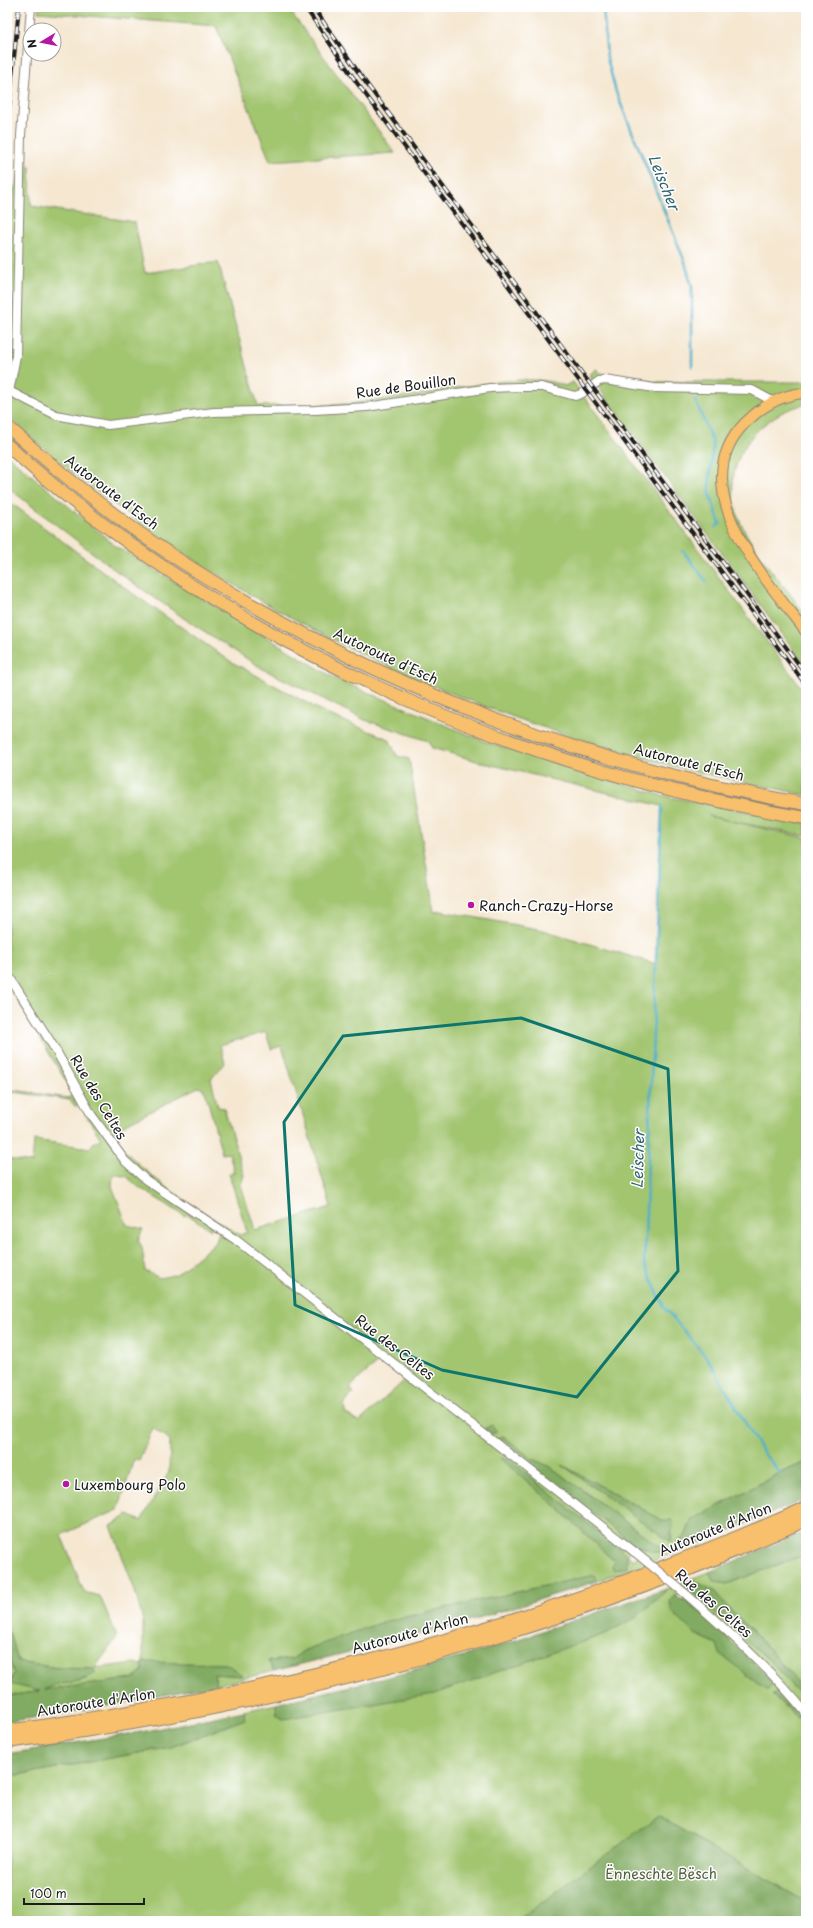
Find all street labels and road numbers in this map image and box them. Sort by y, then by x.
street label: Rue de Bouillon [355,369,457,403]
street label: Autoroute d'Esch [60,449,164,535]
street label: Autoroute d'Esch [330,623,442,689]
street label: Autoroute d'Esch [631,738,747,786]
street label: Rue des Celtes [65,1051,133,1143]
street label: Rue des Celtes [351,1309,439,1385]
street label: Autoroute d'Arlon [656,1497,774,1561]
street label: Rue des Celtes [671,1564,757,1642]
street label: Autoroute d'Arlon [349,1607,471,1659]
street label: Autoroute d'Arlon [35,1682,157,1722]

